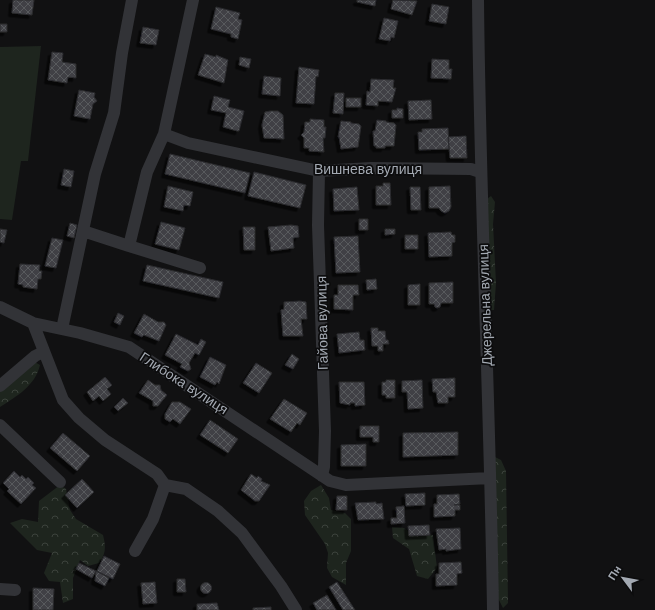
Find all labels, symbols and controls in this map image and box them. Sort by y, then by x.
street label: Вишнева вулиця [314,160,422,178]
street label: Джерельна вулиця [474,244,496,366]
street label: Гайова вулиця [312,276,332,370]
street label: Глибока вулиця [136,348,232,418]
north arrow [603,558,643,598]
text: Пн [605,563,624,583]

